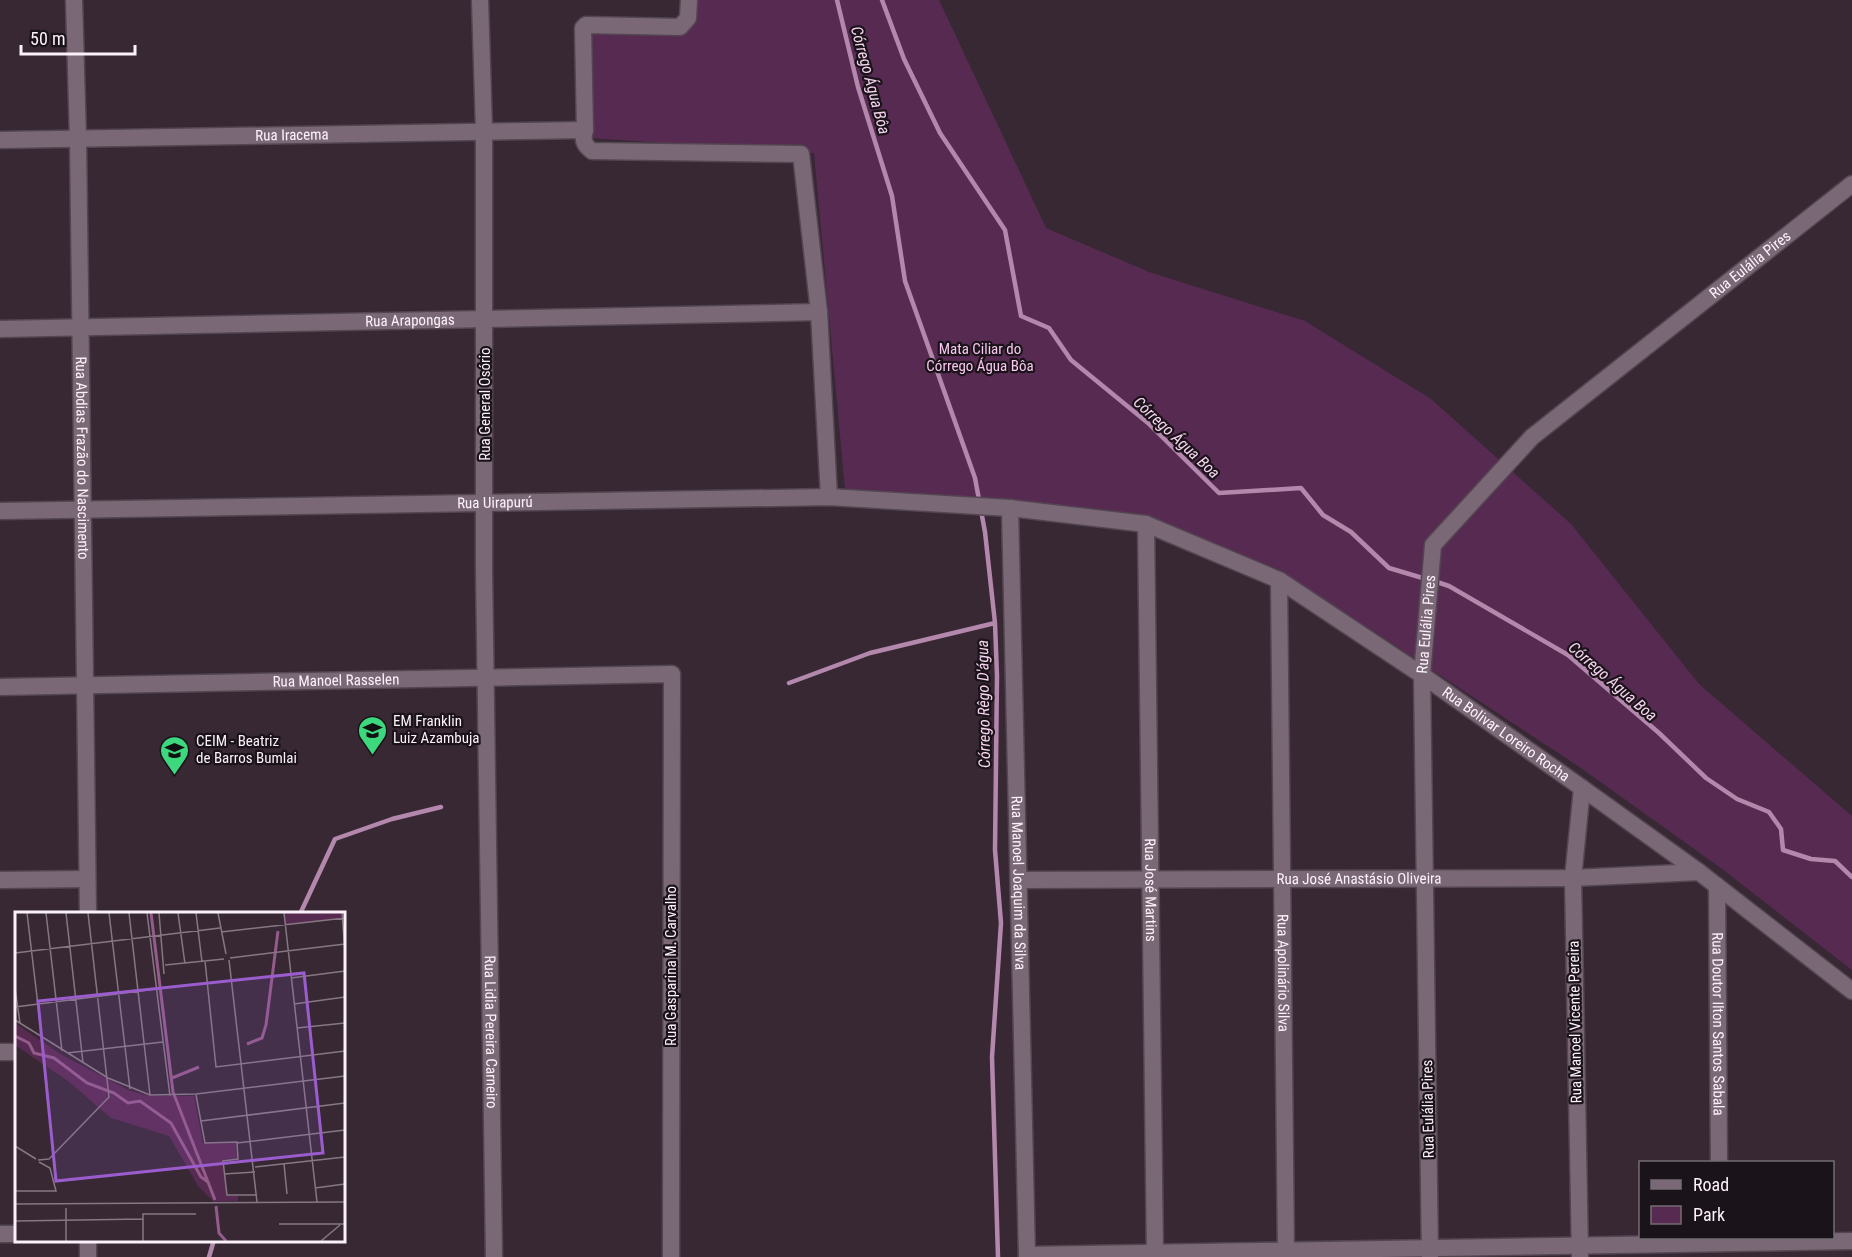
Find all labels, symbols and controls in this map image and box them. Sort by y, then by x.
scale bar [21,18,135,56]
water label: Córrego Água Bôa [847,24,894,136]
text: 50 m [30,28,65,49]
street label: Rua Iracema [255,125,329,145]
street label: Rua Eulália Pires [1706,227,1794,302]
street label: Rua Arapongas [365,311,455,330]
park label: Mata Ciliar do Córrego Água Bôa [926,340,1034,375]
street label: Rua General Osório [476,347,494,461]
street label: Rua Abdias Frazão do Nascimento [72,356,92,560]
water label: Córrego Água Boa [1130,393,1224,482]
street label: Rua Uirapurú [457,493,533,512]
street label: Rua Eulália Pires [1413,574,1439,674]
water label: Córrego Água Boa [1564,638,1661,725]
water label: Córrego Rêgo D'água [973,640,994,768]
street label: Rua Manoel Rasselen [272,670,399,691]
street label: Rua Bolivar Loreiro Rocha [1439,683,1573,785]
place label: EM Franklin Luiz Azambuja [393,712,480,747]
school or university icon: EM Franklin Luiz Azambuja [356,714,388,756]
place label: CEIM - Beatriz de Barros Bumlai [196,732,297,767]
school or university icon: CEIM - Beatriz de Barros Bumlai [159,734,191,776]
street label: Rua Manoel Joaquim da Silva [1008,796,1029,970]
street label: Rua José Martins [1141,838,1160,942]
street label: Rua José Anastásio Oliveira [1276,869,1442,888]
street label: Rua Gasparina M. Carvalho [662,886,680,1046]
inset map [15,912,345,1242]
street label: Rua Apolinário Silva [1273,914,1293,1032]
street label: Rua Doutor Ilton Santos Sabala [1708,932,1728,1116]
street label: Rua Manoel Vicente Pereira [1565,941,1585,1103]
street label: Rua Lidia Pereira Carneiro [481,955,501,1109]
street label: Rua Eulália Pires [1418,1059,1438,1158]
legend [1639,1161,1834,1239]
text: Road [1693,1174,1729,1195]
text: Park [1693,1204,1725,1225]

